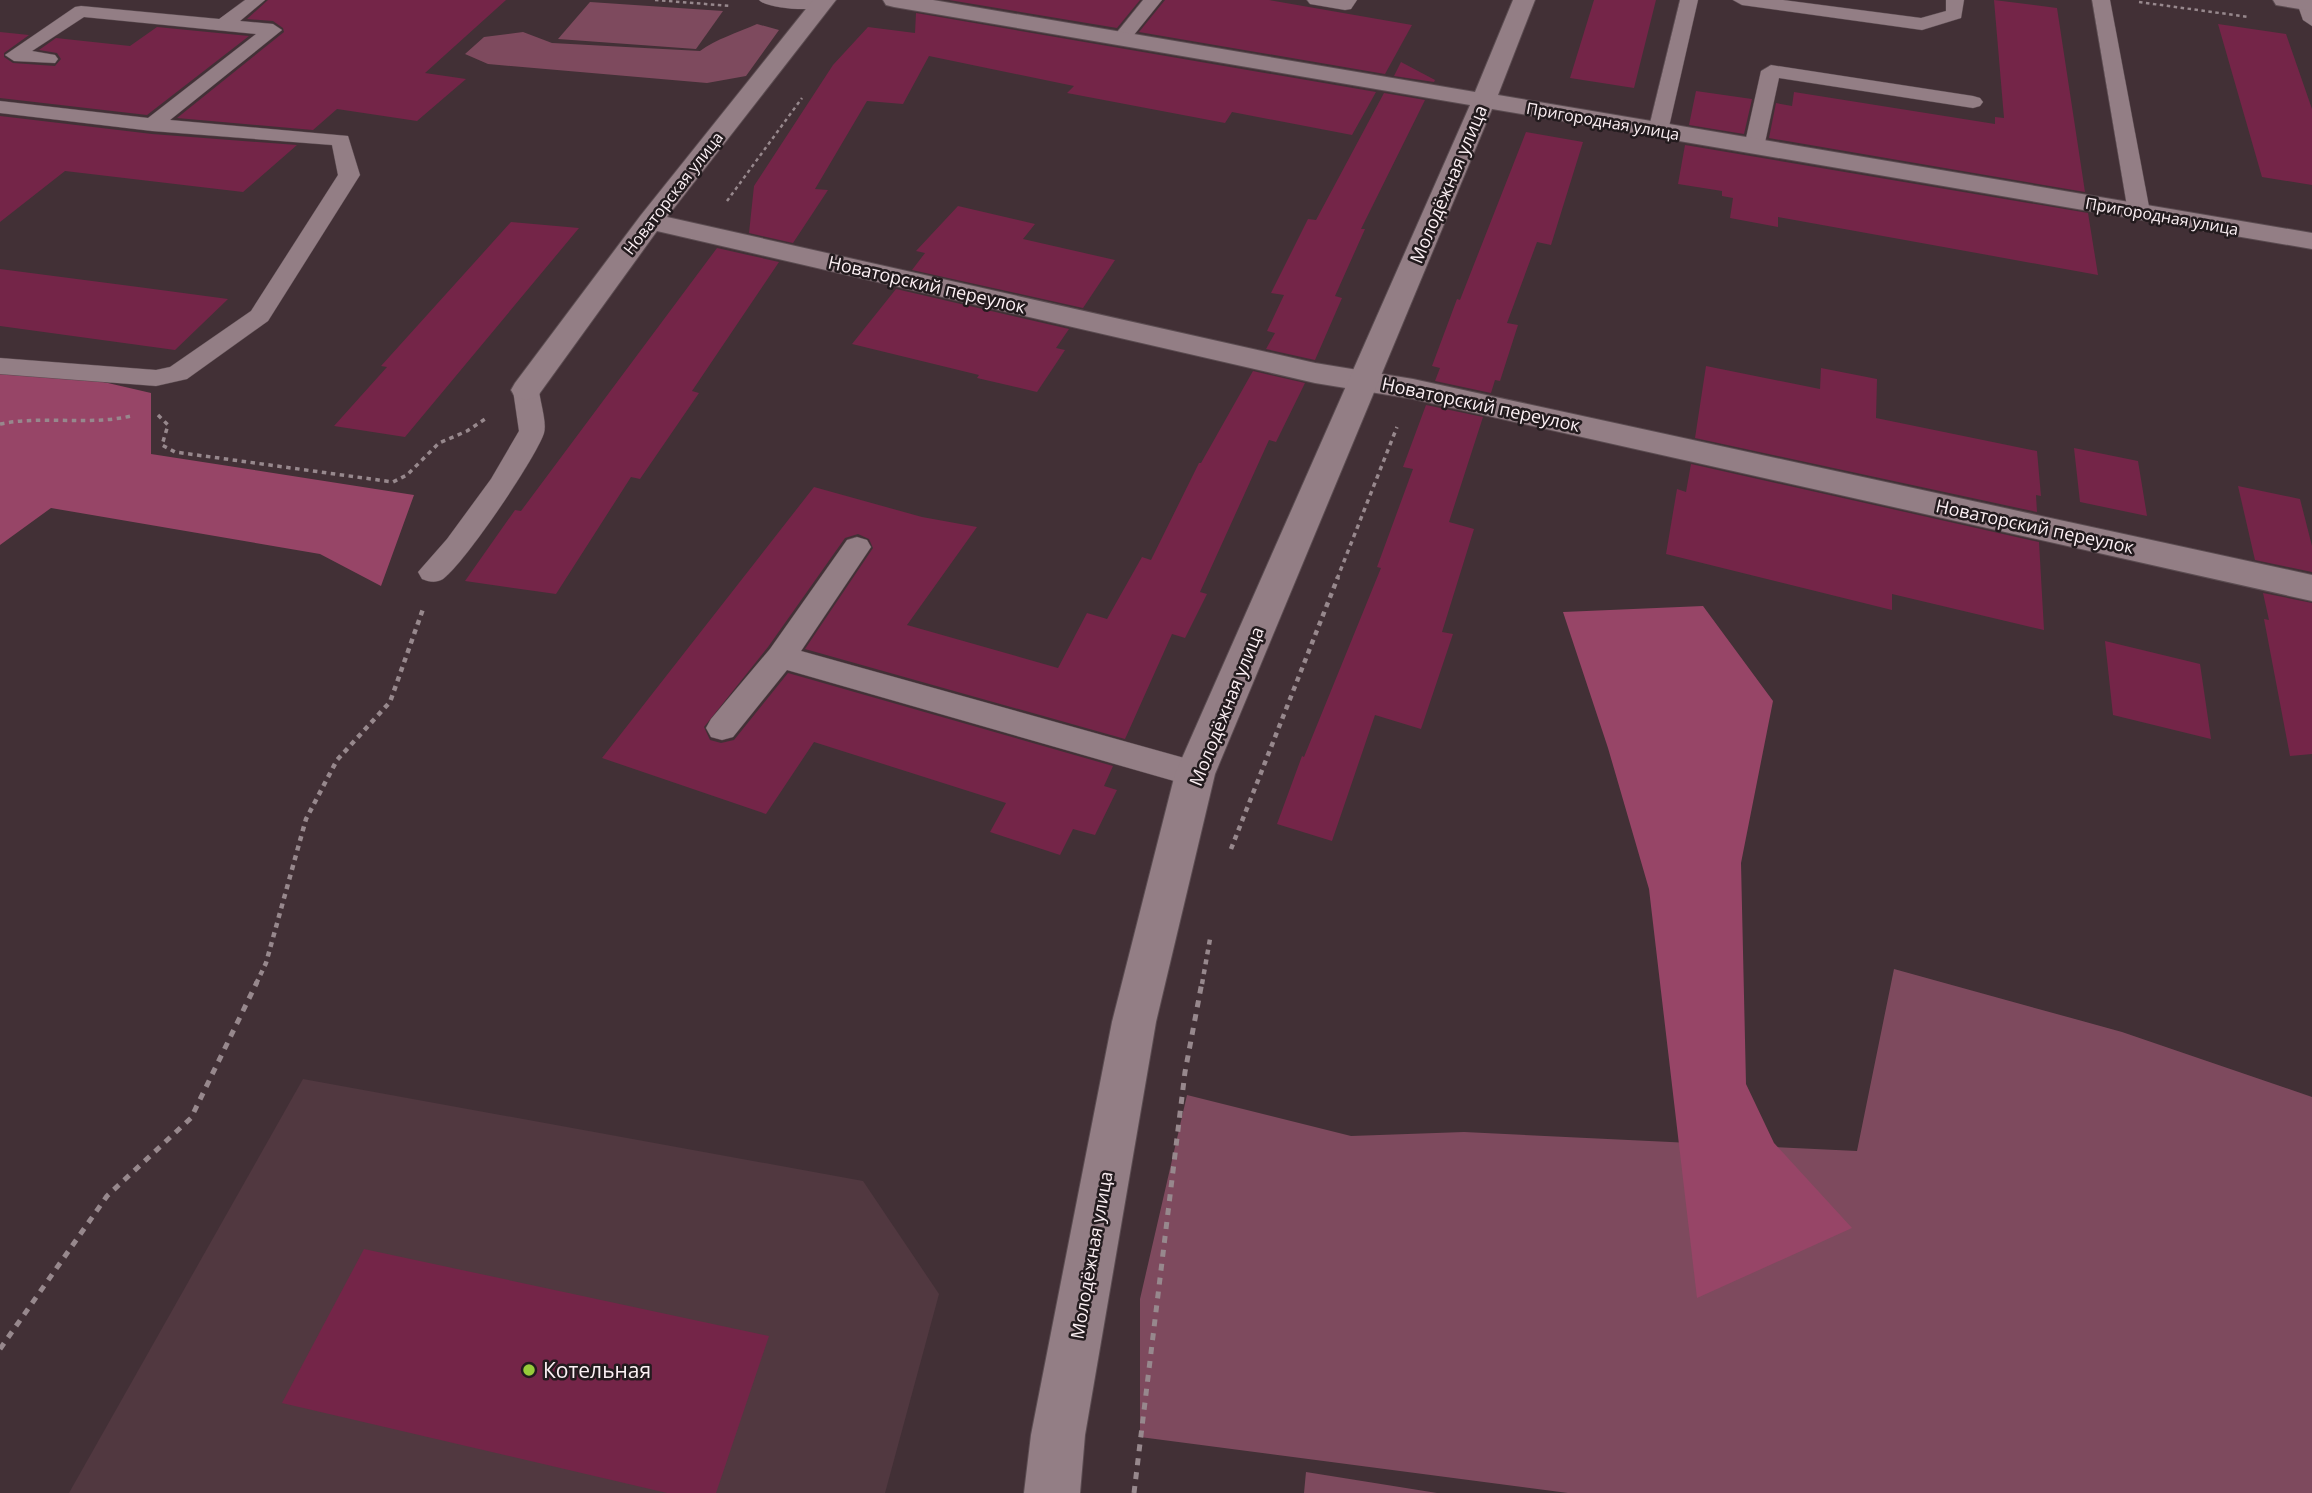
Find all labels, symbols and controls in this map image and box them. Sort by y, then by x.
street label: Пригородная улица [1525,97,1681,145]
street label: Молодёжная улица [1404,101,1492,267]
street label: Новаторская улица [618,127,728,259]
street label: Пригородная улица [2084,192,2240,240]
street label: Новаторский переулок [826,250,1029,319]
street label: Новаторский переулок [1380,371,1583,437]
street label: Новаторский переулок [1934,493,2137,559]
street label: Молодёжная улица [1183,623,1269,789]
street label: Молодёжная улица [1064,1169,1118,1341]
place label: Котельная [543,1356,651,1384]
marker: Котельная [521,1362,537,1378]

